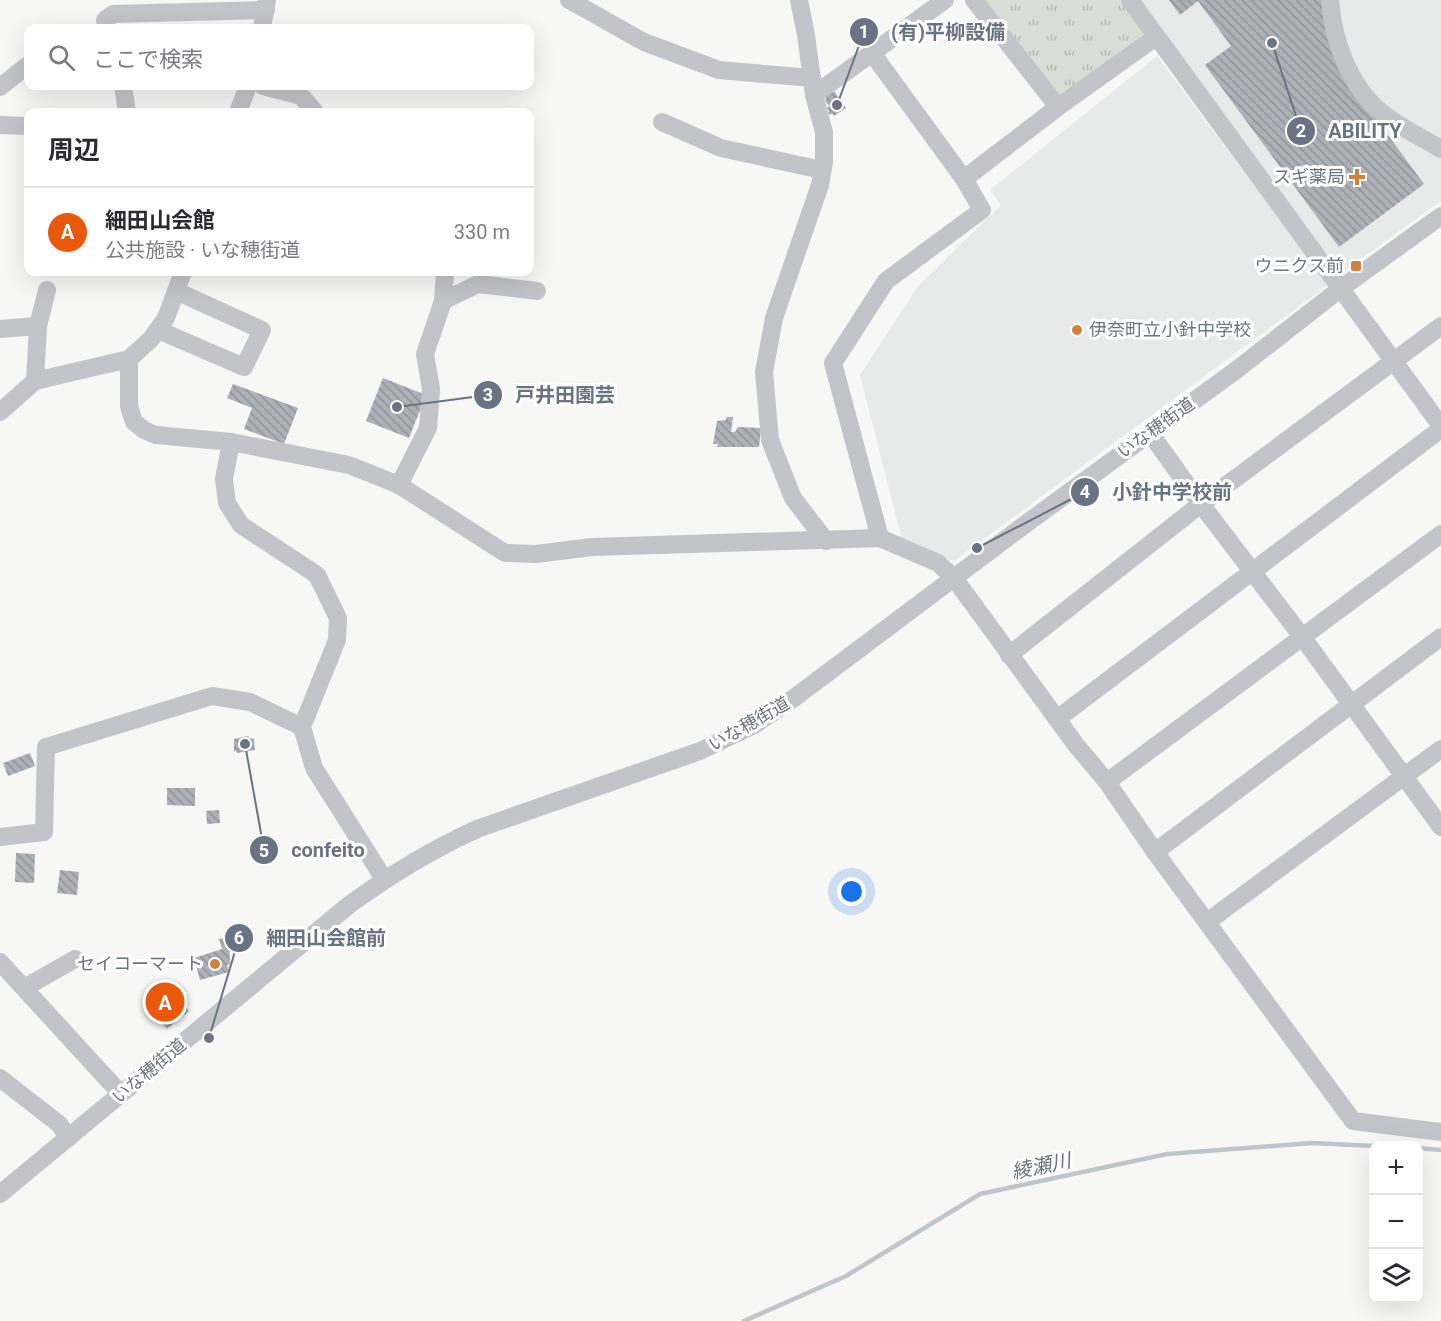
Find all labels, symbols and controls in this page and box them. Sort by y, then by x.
callout: (有)平柳設備 [849,13,1017,51]
text: (有)平柳設備 [891,20,1005,44]
text: 1 [859,21,869,42]
search box [24,24,534,90]
icon: search [45,41,78,74]
text: ここで検索 [93,47,203,72]
callout: ABILITY [1286,112,1413,150]
text: ABILITY [1328,119,1402,143]
text: 2 [1296,120,1306,141]
text: 周辺 [48,135,100,165]
place label: スギ薬局 [1273,166,1345,187]
marker: スギ薬局 [1350,170,1364,184]
text: 細田山会館 [105,208,215,233]
text: A [61,220,74,244]
text: 330 m [454,220,510,244]
text: 公共施設 · いな穂街道 [105,238,300,262]
place label: ウニクス前 [1255,255,1344,276]
marker: ウニクス前 [1349,259,1363,273]
place label: 伊奈町立小針中学校 [1089,319,1251,340]
marker: 伊奈町立小針中学校 [1070,323,1084,337]
callout: 戸井田園芸 [473,376,627,414]
text: 戸井田園芸 [515,383,615,407]
text: 3 [483,384,493,405]
street label: いな穂街道 [1113,393,1198,463]
callout: 小針中学校前 [1070,473,1244,511]
text: 小針中学校前 [1112,480,1232,504]
text: 4 [1080,481,1090,502]
street label: いな穂街道 [705,692,793,755]
callout: confeito [249,831,377,869]
text: confeito [291,838,365,862]
text: 5 [259,840,269,861]
your location [837,877,866,906]
callout: 細田山会館前 [224,919,398,957]
text: 細田山会館前 [266,926,386,950]
text: 6 [234,927,244,948]
place label: セイコーマート [77,953,203,974]
marker: セイコーマート [208,957,222,971]
pin: A [146,980,184,1024]
street label: いな穂街道 [107,1034,190,1108]
map controls [1369,1141,1423,1303]
button: + [1369,1141,1423,1195]
water label: 綾瀬川 [1009,1148,1075,1184]
button: − [1369,1195,1423,1249]
button: layers [1369,1249,1423,1303]

